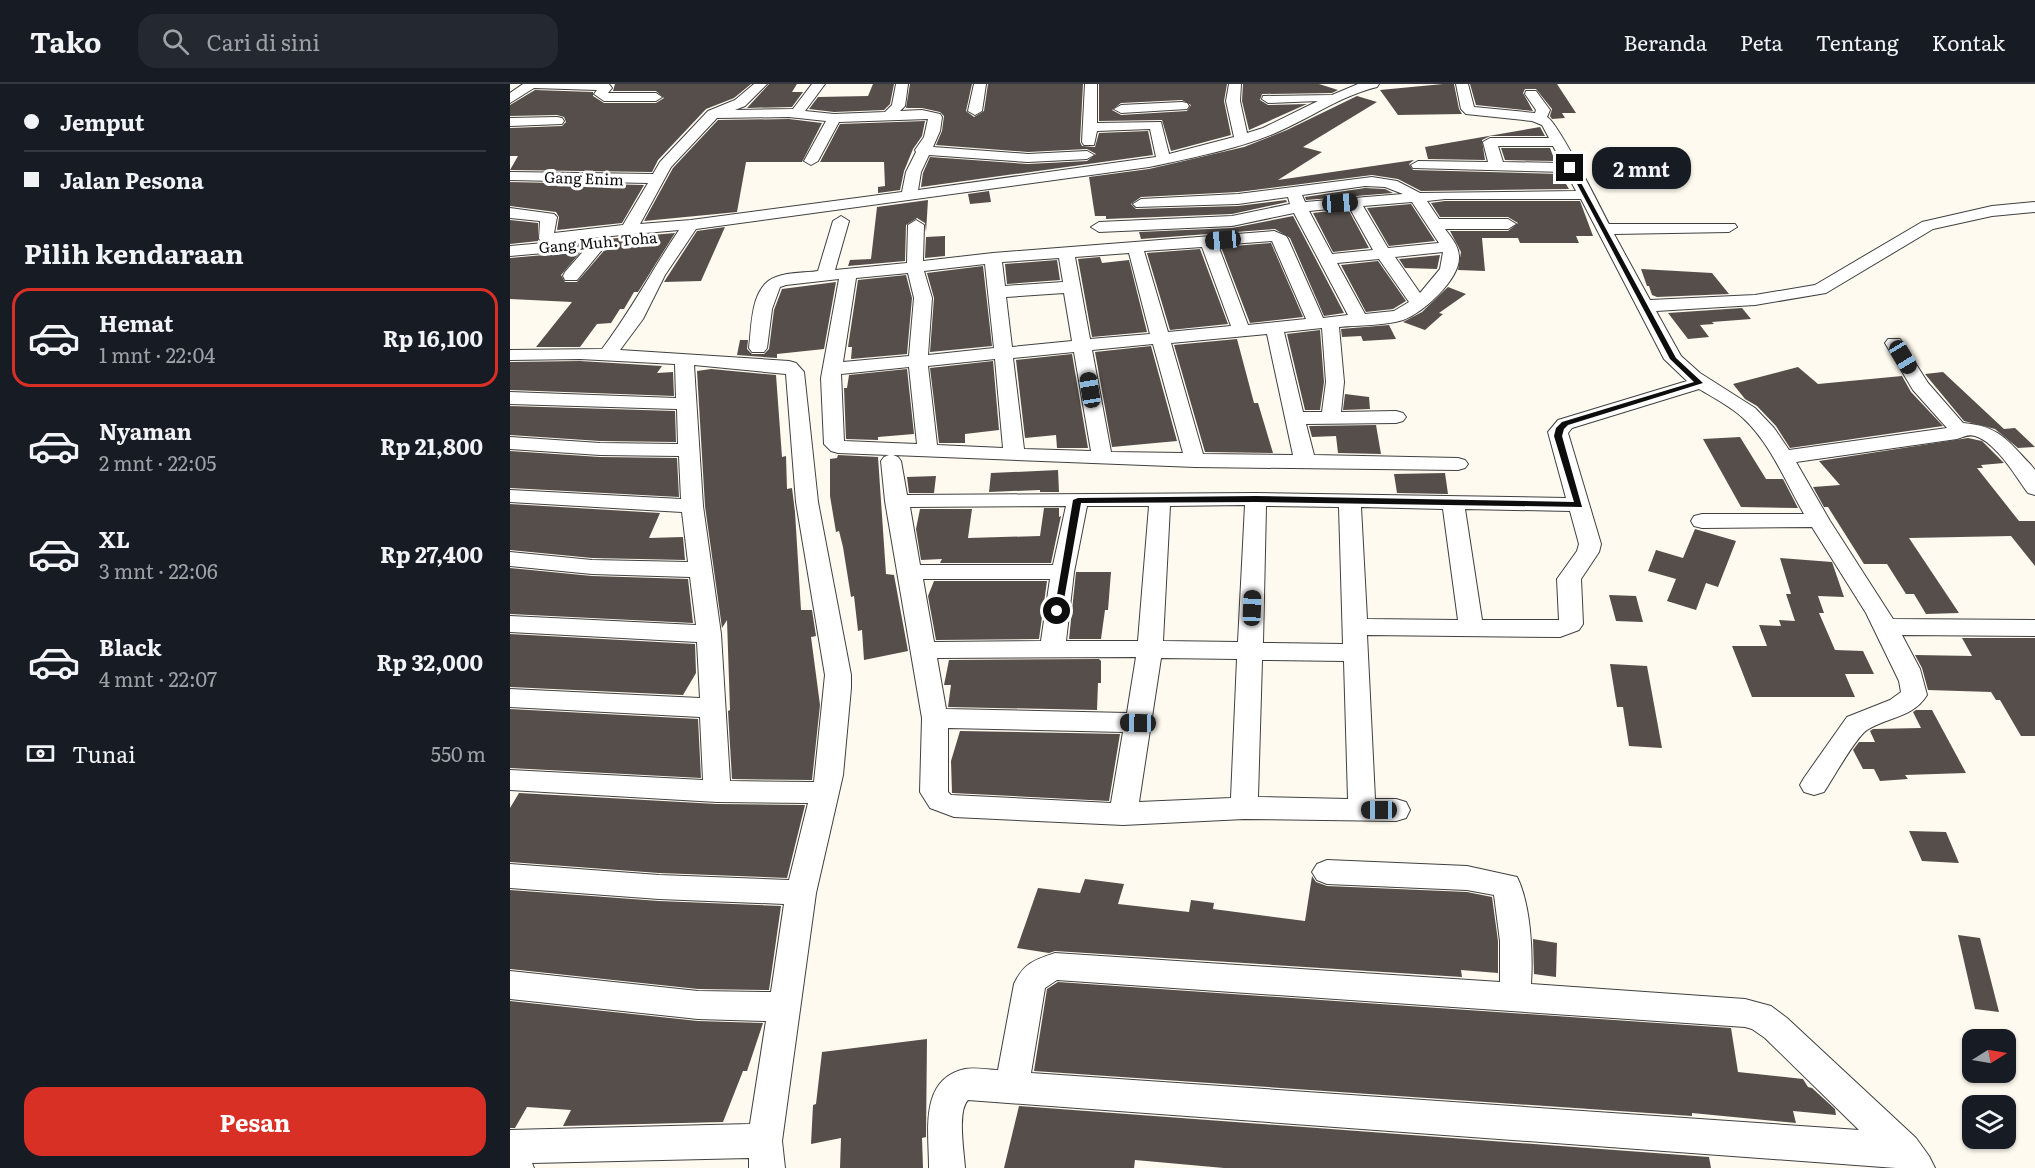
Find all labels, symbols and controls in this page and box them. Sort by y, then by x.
search box [138,14,558,68]
text: Tako [30,20,102,62]
icon: search [159,25,192,58]
text: Cari di sini [207,25,320,58]
text: Beranda [1623,26,1707,57]
text: Peta [1740,26,1783,57]
text: Tentang [1816,26,1899,57]
text: Kontak [1932,26,2005,57]
text: Jemput [60,105,144,138]
callout: 2 mnt [1591,147,1690,189]
text: 2 mnt [1613,153,1670,183]
route end [1556,154,1583,181]
text: Jalan Pesona [60,163,204,196]
street label: Gang Enim [544,165,625,190]
car [1321,193,1359,213]
street label: Gang Muh. Toha [538,225,659,258]
car [1204,229,1242,251]
text: Pilih kendaraan [24,232,244,272]
text: Hemat [99,306,173,339]
icon: car [27,311,81,365]
text: Rp 16,100 [383,321,483,354]
car [1886,337,1920,377]
text: 1 mnt · 22:04 [99,339,215,369]
car [1078,371,1102,409]
text: Nyaman [99,414,192,447]
icon: car [27,419,81,473]
text: Rp 21,800 [380,429,483,462]
text: 2 mnt · 22:05 [99,447,216,477]
text: XL [99,522,130,555]
icon: car [27,527,81,581]
text: Rp 27,400 [380,537,483,570]
text: 3 mnt · 22:06 [99,555,218,585]
car [1242,590,1262,626]
route start [1043,597,1070,624]
text: Black [99,630,161,663]
icon: car [27,635,81,689]
text: Rp 32,000 [377,645,483,678]
text: 4 mnt · 22:07 [99,663,217,693]
car [1120,714,1156,732]
icon: cash [24,737,57,770]
text: Tunai [72,737,136,770]
text: 550 m [431,738,486,768]
car [1361,801,1397,819]
north arrow [1962,1029,2016,1083]
map controls [1962,1029,2016,1149]
button: Pesan [24,1087,486,1156]
button: layers [1962,1095,2016,1149]

